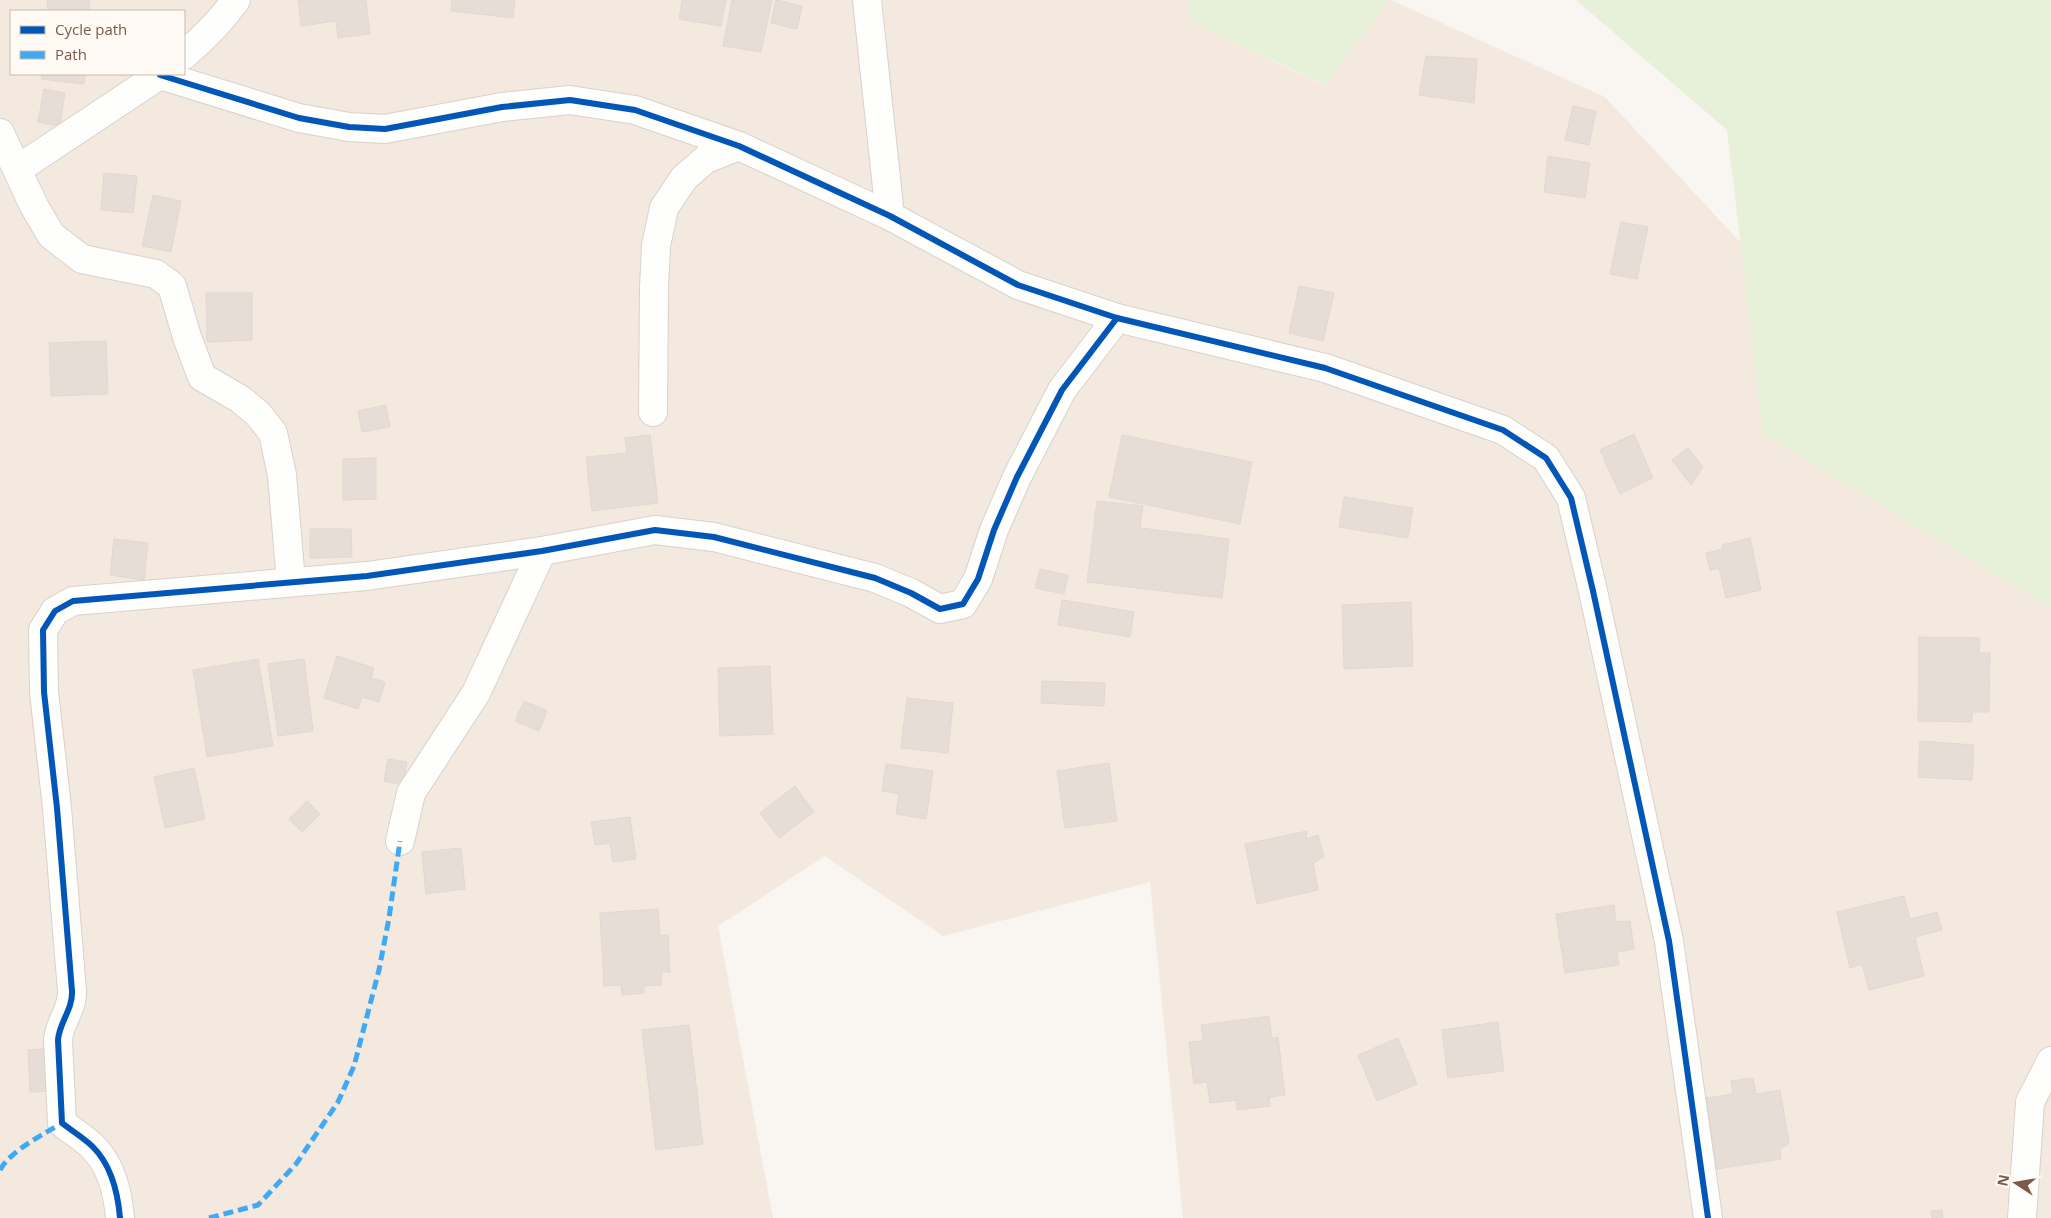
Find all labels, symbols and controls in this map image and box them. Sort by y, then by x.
legend [10,10,185,75]
text: Cycle path [55,19,127,39]
text: Path [55,44,87,64]
north arrow [1991,1158,2041,1208]
text: N [1992,1173,2013,1188]

